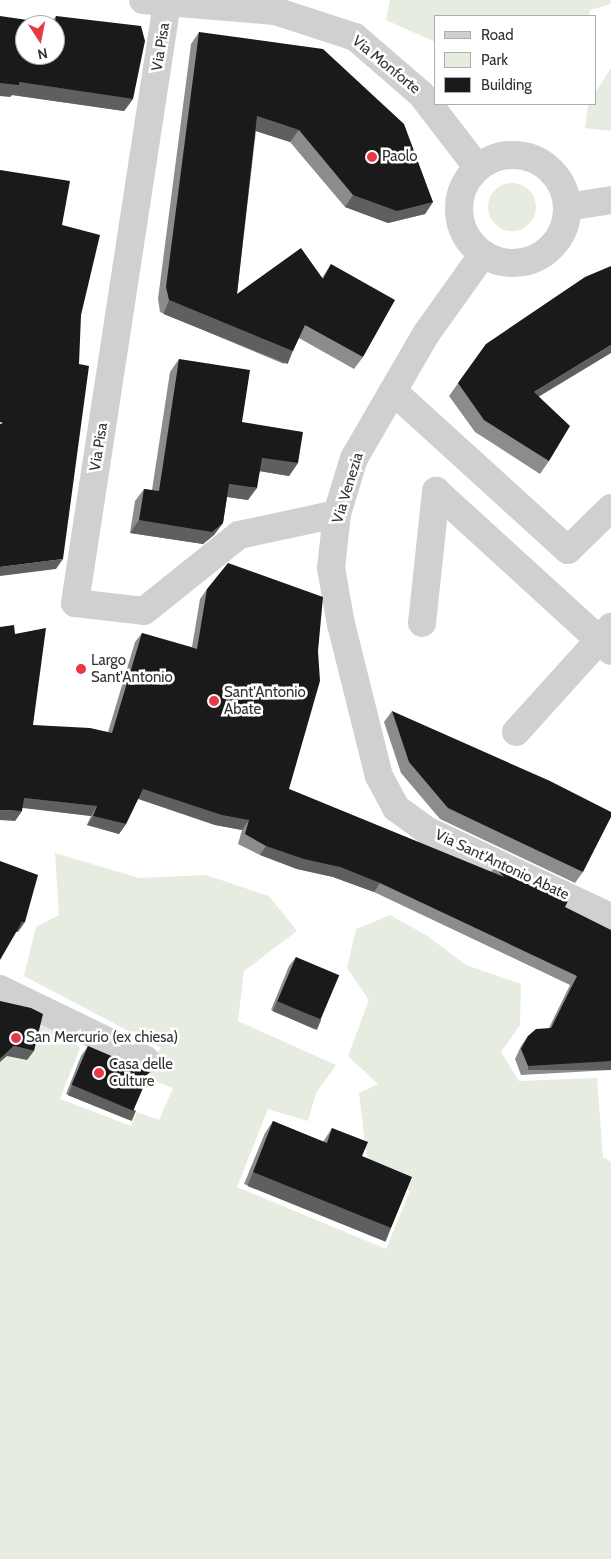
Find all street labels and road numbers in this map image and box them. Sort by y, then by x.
street label: Via Pisa [148,22,174,72]
street label: Via Monforte [348,32,424,98]
street label: Via Pisa [86,422,112,472]
street label: Via Venezia [329,450,367,526]
street label: Via Sant'Antonio Abate [432,826,572,904]

